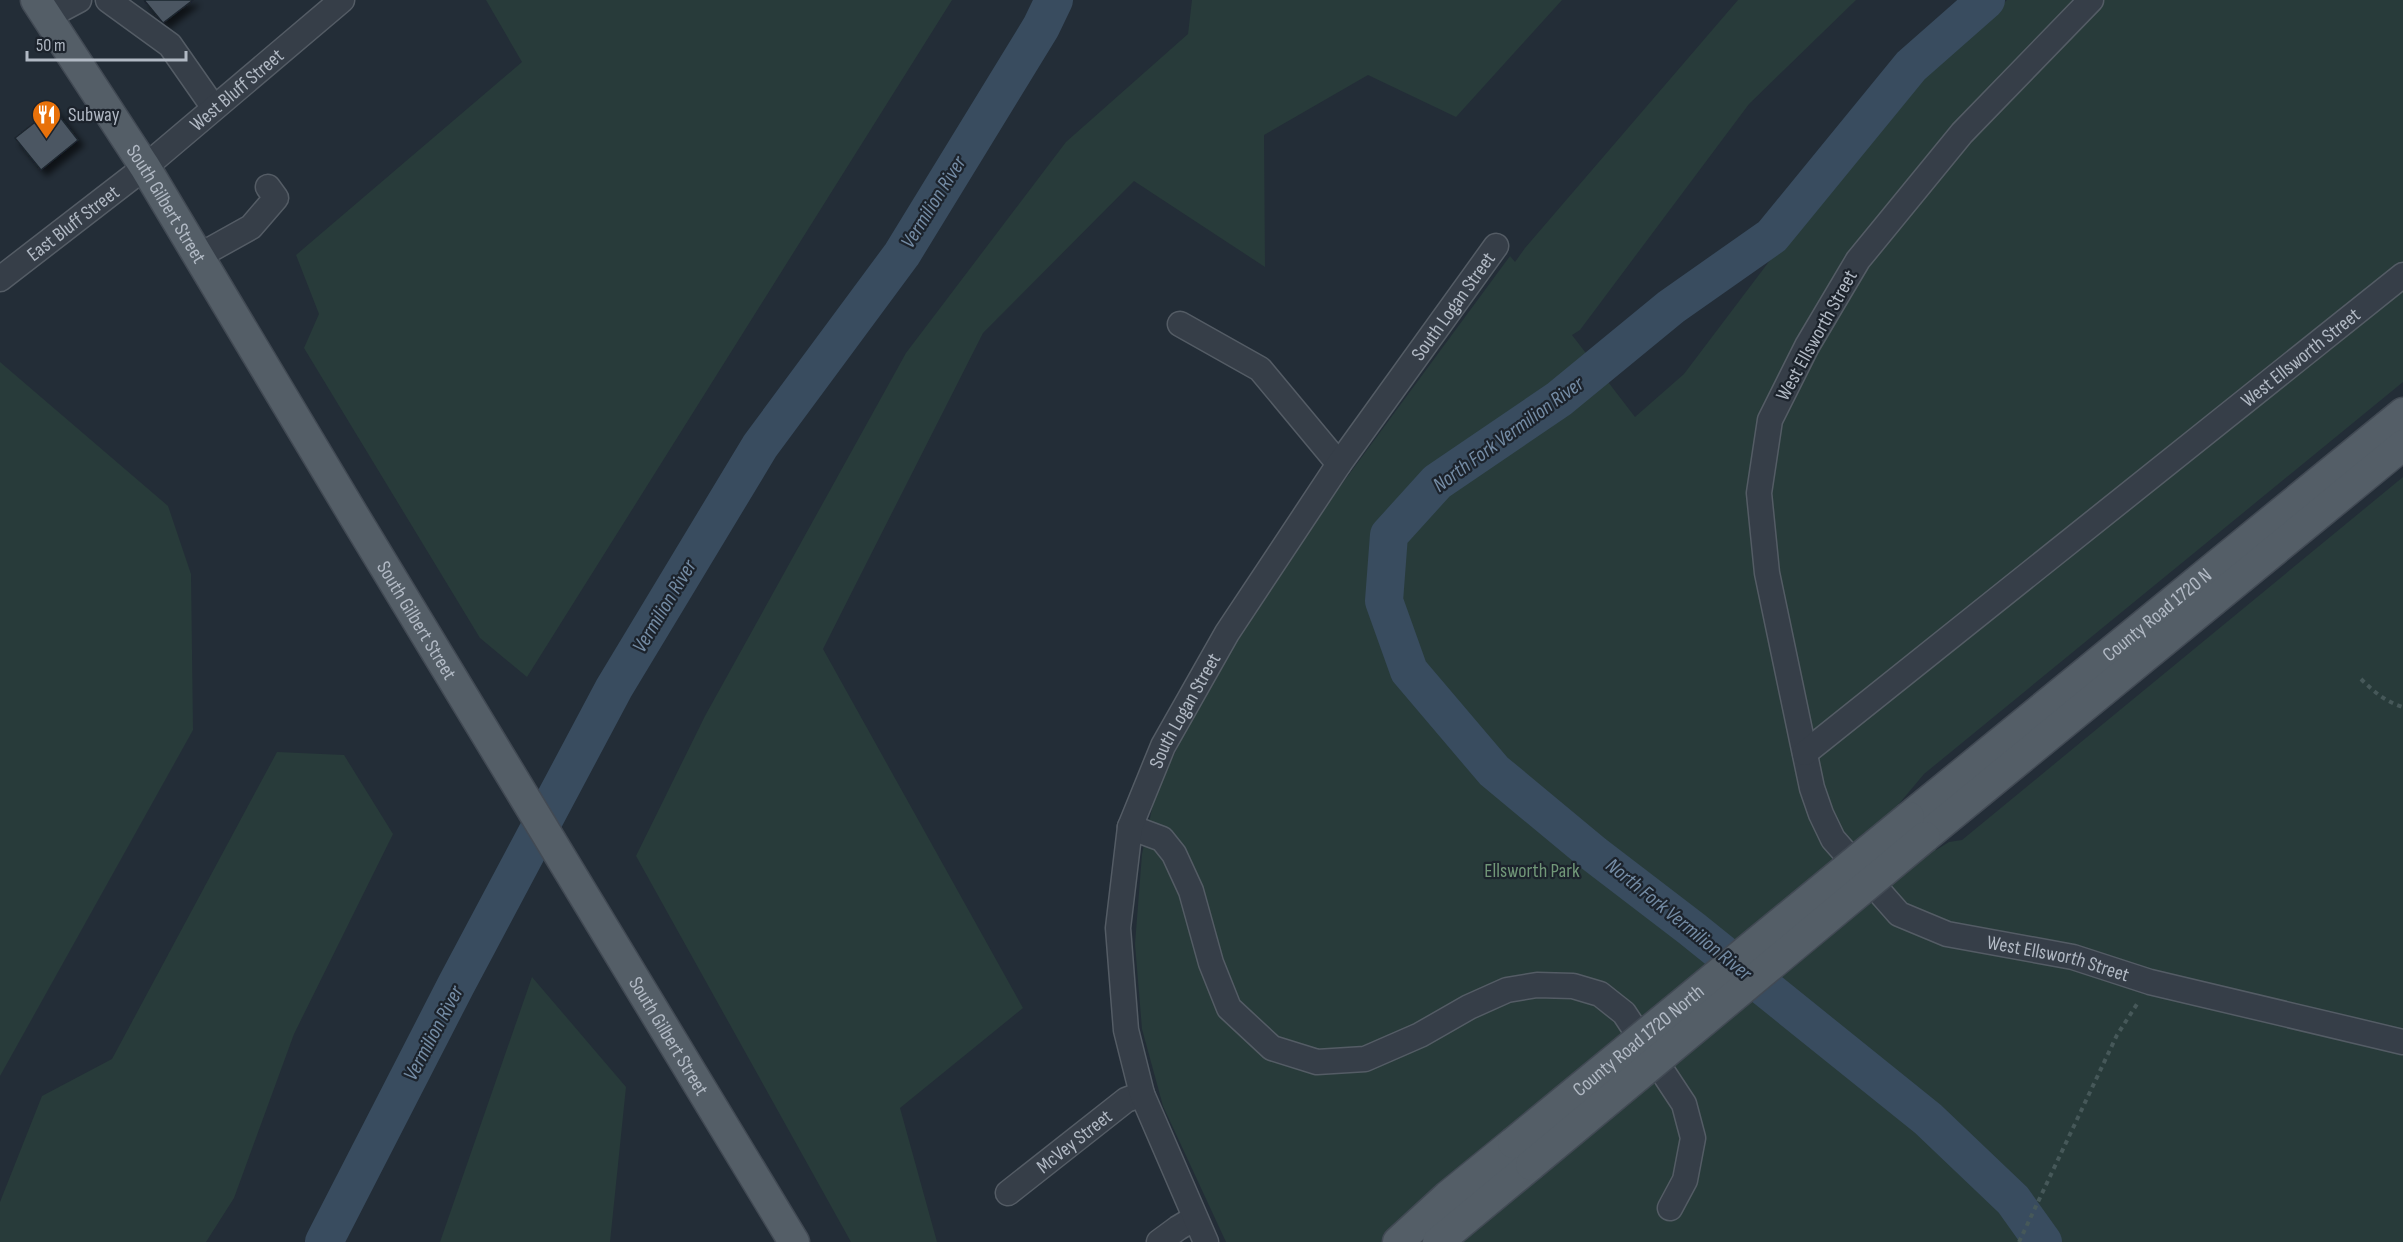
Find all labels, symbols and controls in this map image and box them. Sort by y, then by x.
scale bar [27,24,186,62]
text: 50 m [36,35,66,56]
street label: West Bluff Street [185,44,289,137]
restaurant icon: Subway [31,98,63,140]
place label: Subway [68,103,120,127]
street label: South Gilbert Street [121,140,211,268]
water label: Vermilion River [895,151,972,253]
street label: East Bluff Street [23,180,124,267]
street label: South Logan Street [1406,248,1501,366]
street label: West Ellsworth Street [1771,266,1863,405]
street label: West Ellsworth Street [2236,303,2365,413]
water label: North Fork Vermilion River [1428,371,1589,497]
water label: Vermilion River [627,554,702,657]
street label: South Gilbert Street [371,557,461,684]
street label: County Road 1720 N [2098,563,2217,667]
street label: South Logan Street [1144,649,1226,772]
water label: North Fork Vermilion River [1601,853,1757,986]
park label: Ellsworth Park [1484,859,1580,883]
street label: West Ellsworth Street [1985,931,2132,987]
street label: South Gilbert Street [623,973,713,1100]
street label: County Road 1720 North [1568,980,1709,1102]
water label: Vermilion River [398,981,469,1085]
street label: McVey Street [1032,1105,1117,1179]

